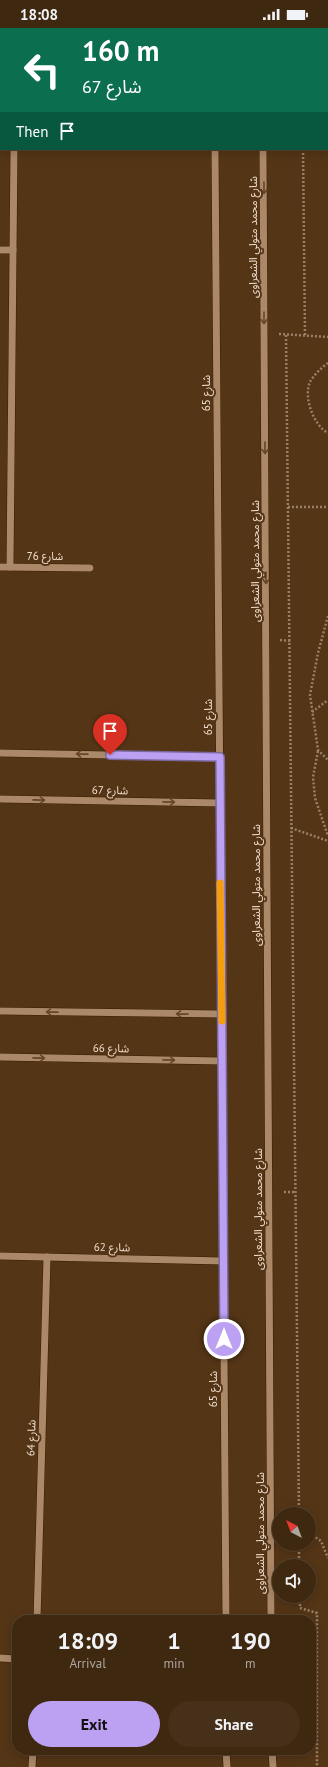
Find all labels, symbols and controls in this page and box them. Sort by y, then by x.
text: 18:08 [20,5,58,24]
text: 160 m [82,32,159,69]
icon: left [16,44,68,96]
text: شارع 67 [82,75,142,98]
icon: arrive [56,120,78,142]
text: Then [16,122,48,141]
street label: شارع محمد متولي الشعراوى [246,176,263,298]
one-way arrow [260,181,267,194]
one-way arrow [260,311,268,324]
street label: شارع 65 [199,374,214,411]
one-way arrow [261,441,269,454]
street label: شارع محمد متولي الشعراوى [248,500,265,622]
street label: شارع 76 [27,549,64,564]
one-way arrow [262,571,270,584]
street label: شارع 65 [201,698,216,735]
pin [93,714,127,755]
icon: arrive [99,720,121,742]
one-way arrow [76,751,89,758]
street label: شارع 67 [92,783,129,798]
one-way arrow [32,796,45,803]
one-way arrow [162,798,175,806]
street label: شارع محمد متولي الشعراوى [249,824,266,946]
one-way arrow [46,1008,59,1016]
one-way arrow [176,1010,189,1018]
street label: شارع 66 [93,1041,130,1056]
one-way arrow [32,1054,45,1062]
one-way arrow [162,1056,175,1064]
street label: شارع محمد متولي الشعراوى [251,1148,268,1270]
street label: شارع 62 [94,1240,131,1255]
position arrow [203,1318,245,1360]
street label: شارع 65 [206,1370,221,1407]
street label: شارع 64 [23,1419,40,1456]
street label: شارع محمد متولي الشعراوى [253,1472,270,1594]
north arrow [272,1507,316,1551]
map controls [272,1507,316,1603]
button: sound [272,1559,316,1603]
text: 18:09 [57,1625,118,1656]
text: 1 [167,1625,181,1656]
text: 190 [230,1625,271,1656]
text: Arrival [70,1655,106,1672]
text: min [163,1655,185,1672]
text: m [245,1655,256,1672]
button: Exit [28,1701,160,1747]
button: Share [168,1701,300,1747]

